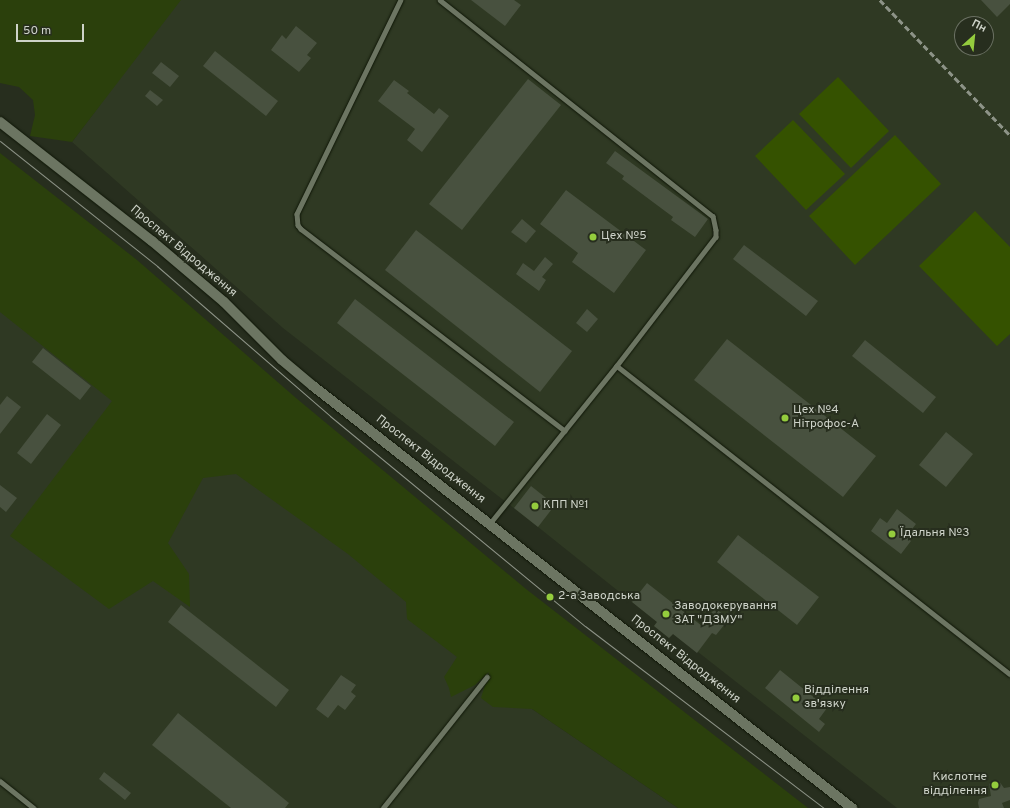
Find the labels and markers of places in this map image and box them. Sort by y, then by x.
place label: Цех №5 [601,230,647,244]
marker: Цех №5 [588,232,598,242]
place label: Цех №4 Нітрофос-А [793,404,859,432]
marker: Цех №4 Нітрофос-А [780,413,790,423]
place label: КПП №1 [543,499,589,513]
marker: КПП №1 [530,501,540,511]
place label: Їдальня №3 [900,527,969,541]
marker: Їдальня №3 [887,529,897,539]
place label: 2-а Заводська [558,590,640,604]
marker: 2-а Заводська [545,592,555,602]
place label: Заводокерування ЗАТ "ДЗМУ" [674,600,777,628]
marker: Заводокерування ЗАТ "ДЗМУ" [661,609,671,619]
place label: Відділення зв'язку [804,684,869,712]
marker: Відділення зв'язку [791,693,801,703]
place label: Кислотне відділення [923,771,987,799]
marker: Кислотне відділення [990,780,1000,790]

